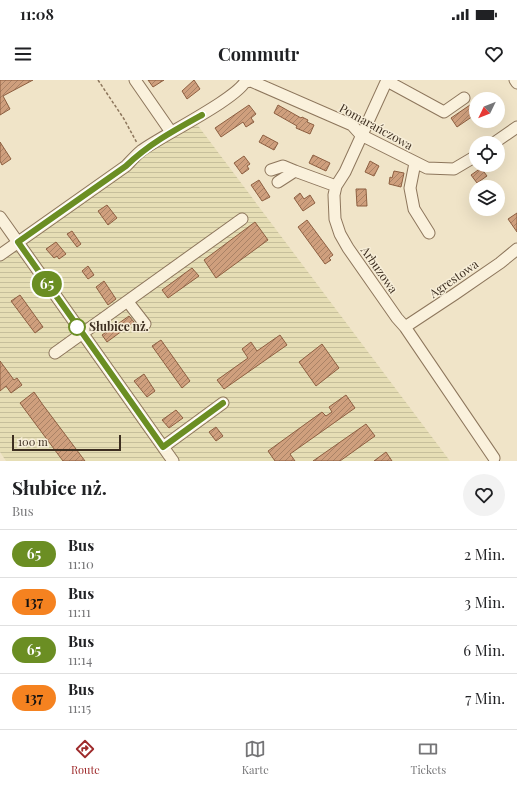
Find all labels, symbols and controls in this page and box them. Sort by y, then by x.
text: 11:08 [20,4,54,24]
text: Commutr [218,42,299,66]
icon: menu [12,43,34,65]
icon: heart [483,43,505,65]
north arrow [469,92,505,128]
map controls [469,92,505,216]
street label: Pomarańczowa [337,99,416,153]
button: locate [469,136,505,172]
button: layers [469,180,505,216]
street label: Arbuzowa [357,242,402,296]
street label: Agrestowa [425,255,481,301]
line badge: 65 [29,271,65,297]
text: 65 [40,274,54,293]
marker: Słubice nż. [68,318,86,336]
place label: Słubice nż. [89,318,149,334]
scale bar [12,433,121,452]
text: 100 m [18,434,48,449]
text: Słubice nż. [12,474,107,500]
button: heart [463,474,505,516]
text: Bus [12,502,33,519]
text: Bus [68,535,94,555]
text: 65 [27,544,41,563]
text: 2 Min. [464,544,505,564]
text: 11:10 [68,555,94,572]
text: Bus [68,583,94,603]
text: 137 [25,592,43,611]
text: 3 Min. [464,592,505,612]
text: 11:11 [68,603,91,620]
text: Bus [68,631,94,651]
text: 65 [27,640,41,659]
text: 6 Min. [463,640,505,660]
text: 11:14 [68,651,92,668]
text: Bus [68,679,94,699]
text: 137 [25,688,43,707]
text: 7 Min. [465,688,505,708]
text: 11:15 [68,699,91,716]
tab: Route [71,738,100,777]
tab: Karte [242,738,269,777]
tab: Tickets [411,738,446,777]

